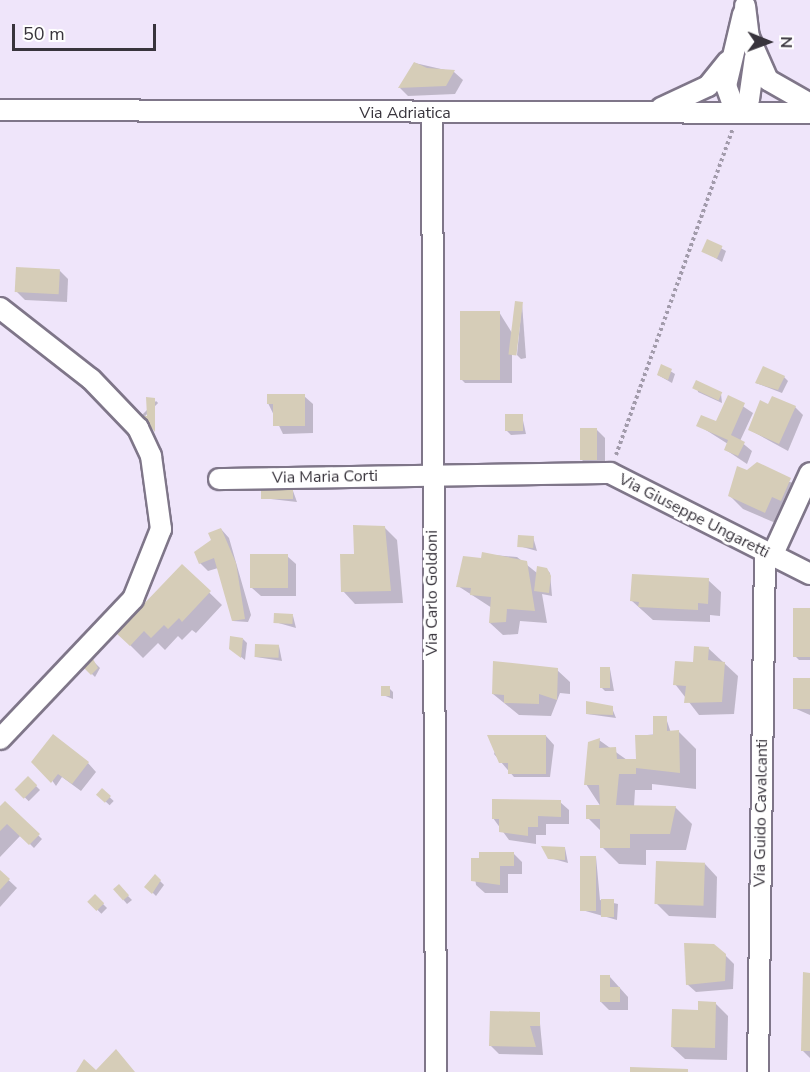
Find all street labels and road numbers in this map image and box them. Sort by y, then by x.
street label: Via Adriatica [359,103,451,123]
street label: Via Maria Corti [272,466,378,488]
street label: Via Giuseppe Ungaretti [615,470,773,562]
street label: Via Carlo Goldoni [422,530,442,656]
street label: Via Guido Cavalcanti [750,739,772,887]

